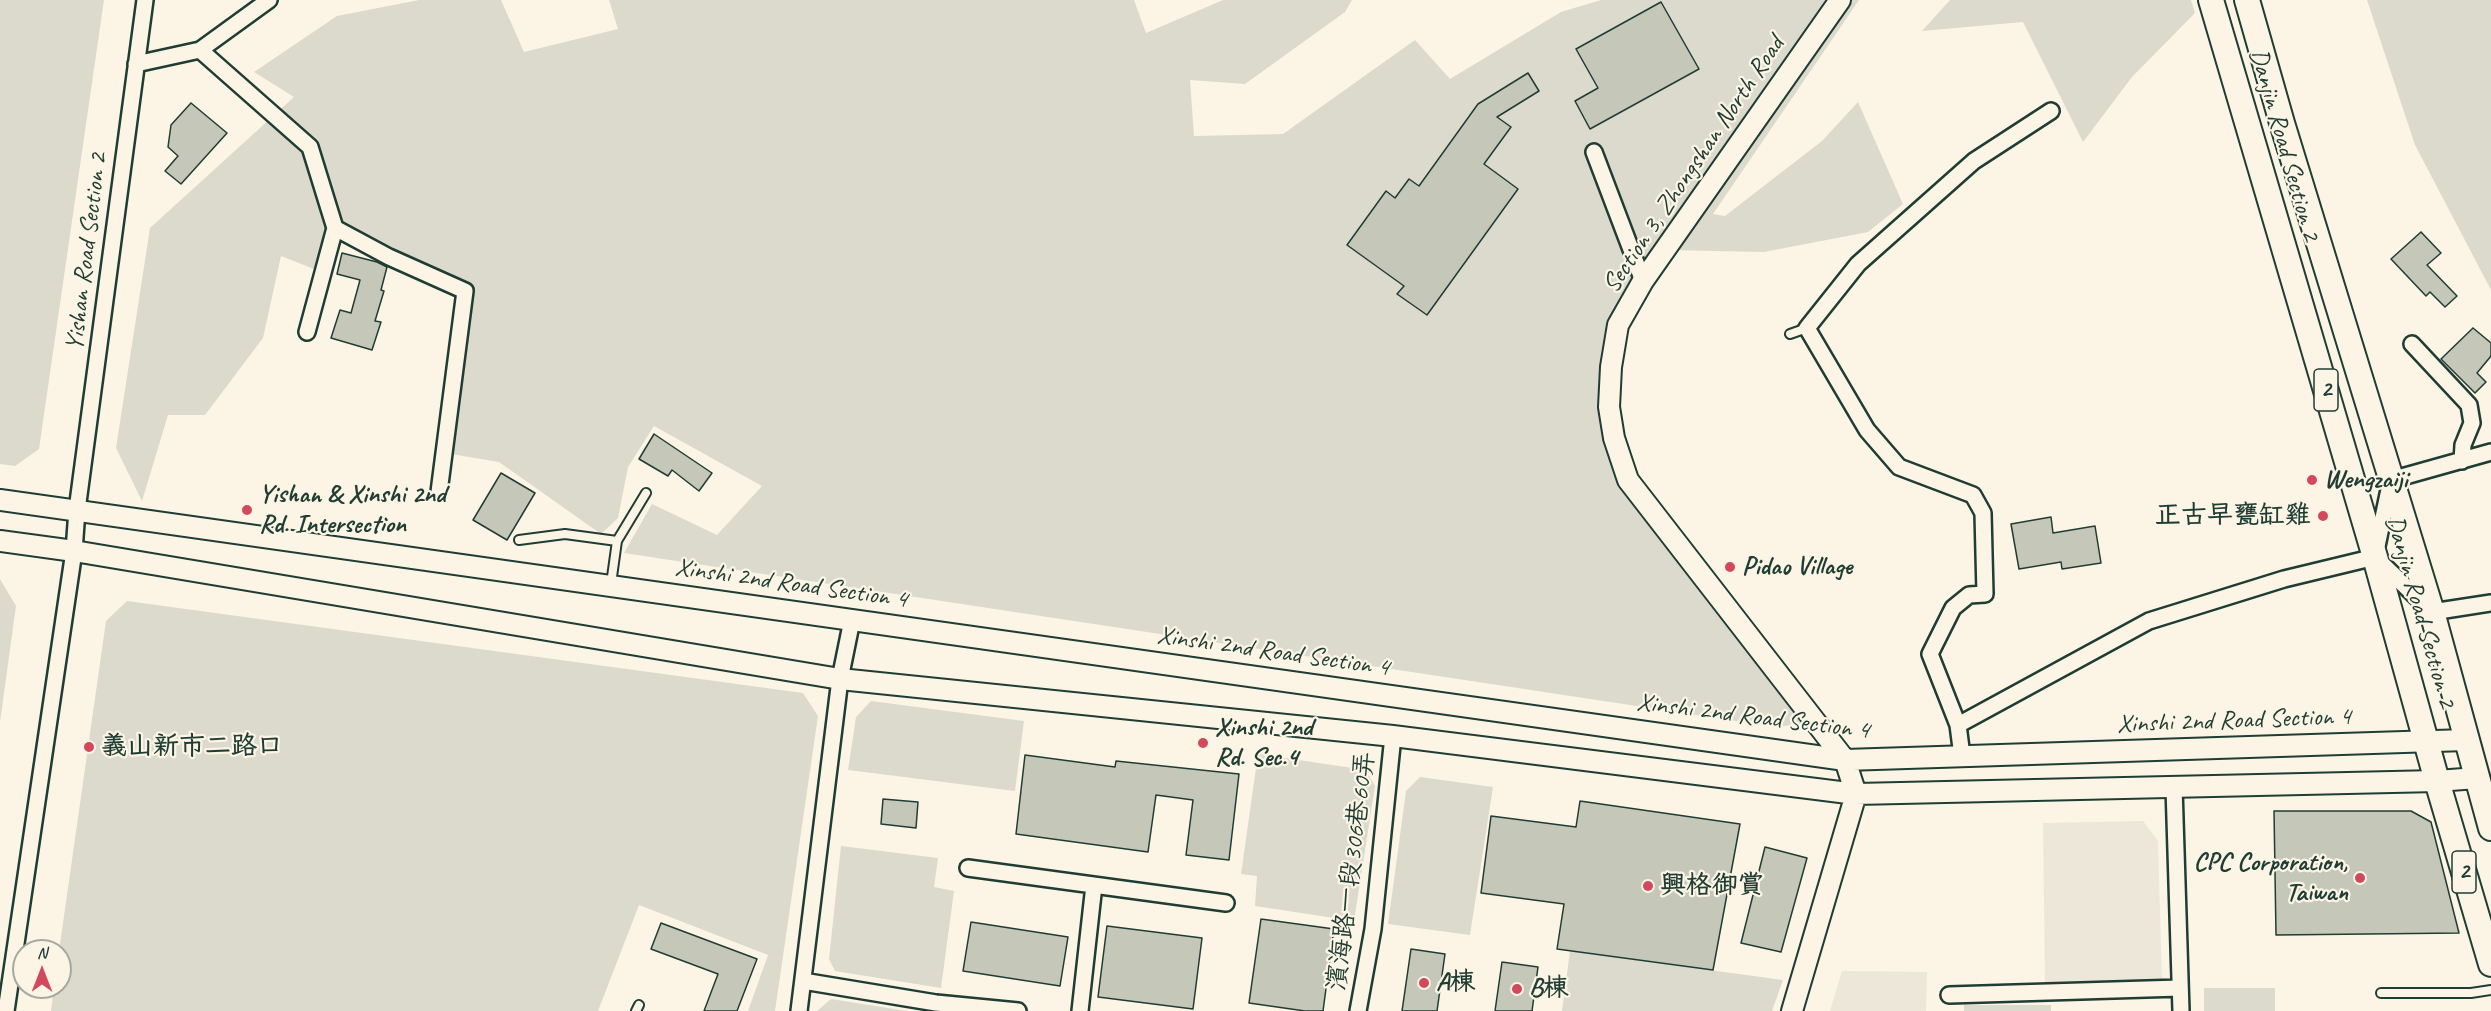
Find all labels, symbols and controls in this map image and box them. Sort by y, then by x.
street label: Section 3, Zhongshan North Road [1596,31,1792,299]
street label: Danjin Road Section 2 [2242,45,2326,245]
street label: Yishan Road Section 2 [59,151,115,353]
road number: 2 [2314,369,2338,411]
place label: Wengzaiji [2324,464,2408,496]
marker: Wengzaiji [2305,473,2319,487]
place label: Yishan & Xinshi 2nd Rd. Intersection [259,479,446,540]
place label: 正古早甕缸雞 [2155,500,2311,532]
marker: Yishan & Xinshi 2nd Rd. Intersection [240,503,254,517]
marker: 正古早甕缸雞 [2316,509,2330,523]
street label: Danjin Road Section 2 [2378,512,2462,712]
place label: Pidao Village [1742,551,1852,583]
street label: Xinshi 2nd Road Section 4 [673,552,909,616]
marker: Pidao Village [1723,560,1737,574]
street label: Xinshi 2nd Road Section 4 [1155,620,1391,684]
street label: Xinshi 2nd Road Section 4 [1635,687,1871,747]
street label: Xinshi 2nd Road Section 4 [2116,701,2352,741]
place label: Xinshi 2nd Rd. Sec.4 [1215,712,1313,774]
place label: 義山新市二路口 [101,731,283,763]
marker: Xinshi 2nd Rd. Sec.4 [1196,736,1210,750]
marker: 義山新市二路口 [82,740,96,754]
street label: 濱海路一段306巷60弄 [1322,750,1382,992]
place label: CPC Corporation, Taiwan [2194,847,2348,909]
road number: 2 [2452,851,2476,893]
place label: 興格御賞 [1660,870,1764,902]
marker: CPC Corporation, Taiwan [2353,871,2367,885]
marker: 興格御賞 [1641,879,1655,893]
north arrow [12,939,72,999]
text: N [37,943,47,963]
place label: A棟 [1436,967,1475,999]
place label: B棟 [1529,973,1569,1005]
marker: A棟 [1417,976,1431,990]
marker: B棟 [1510,982,1524,996]

